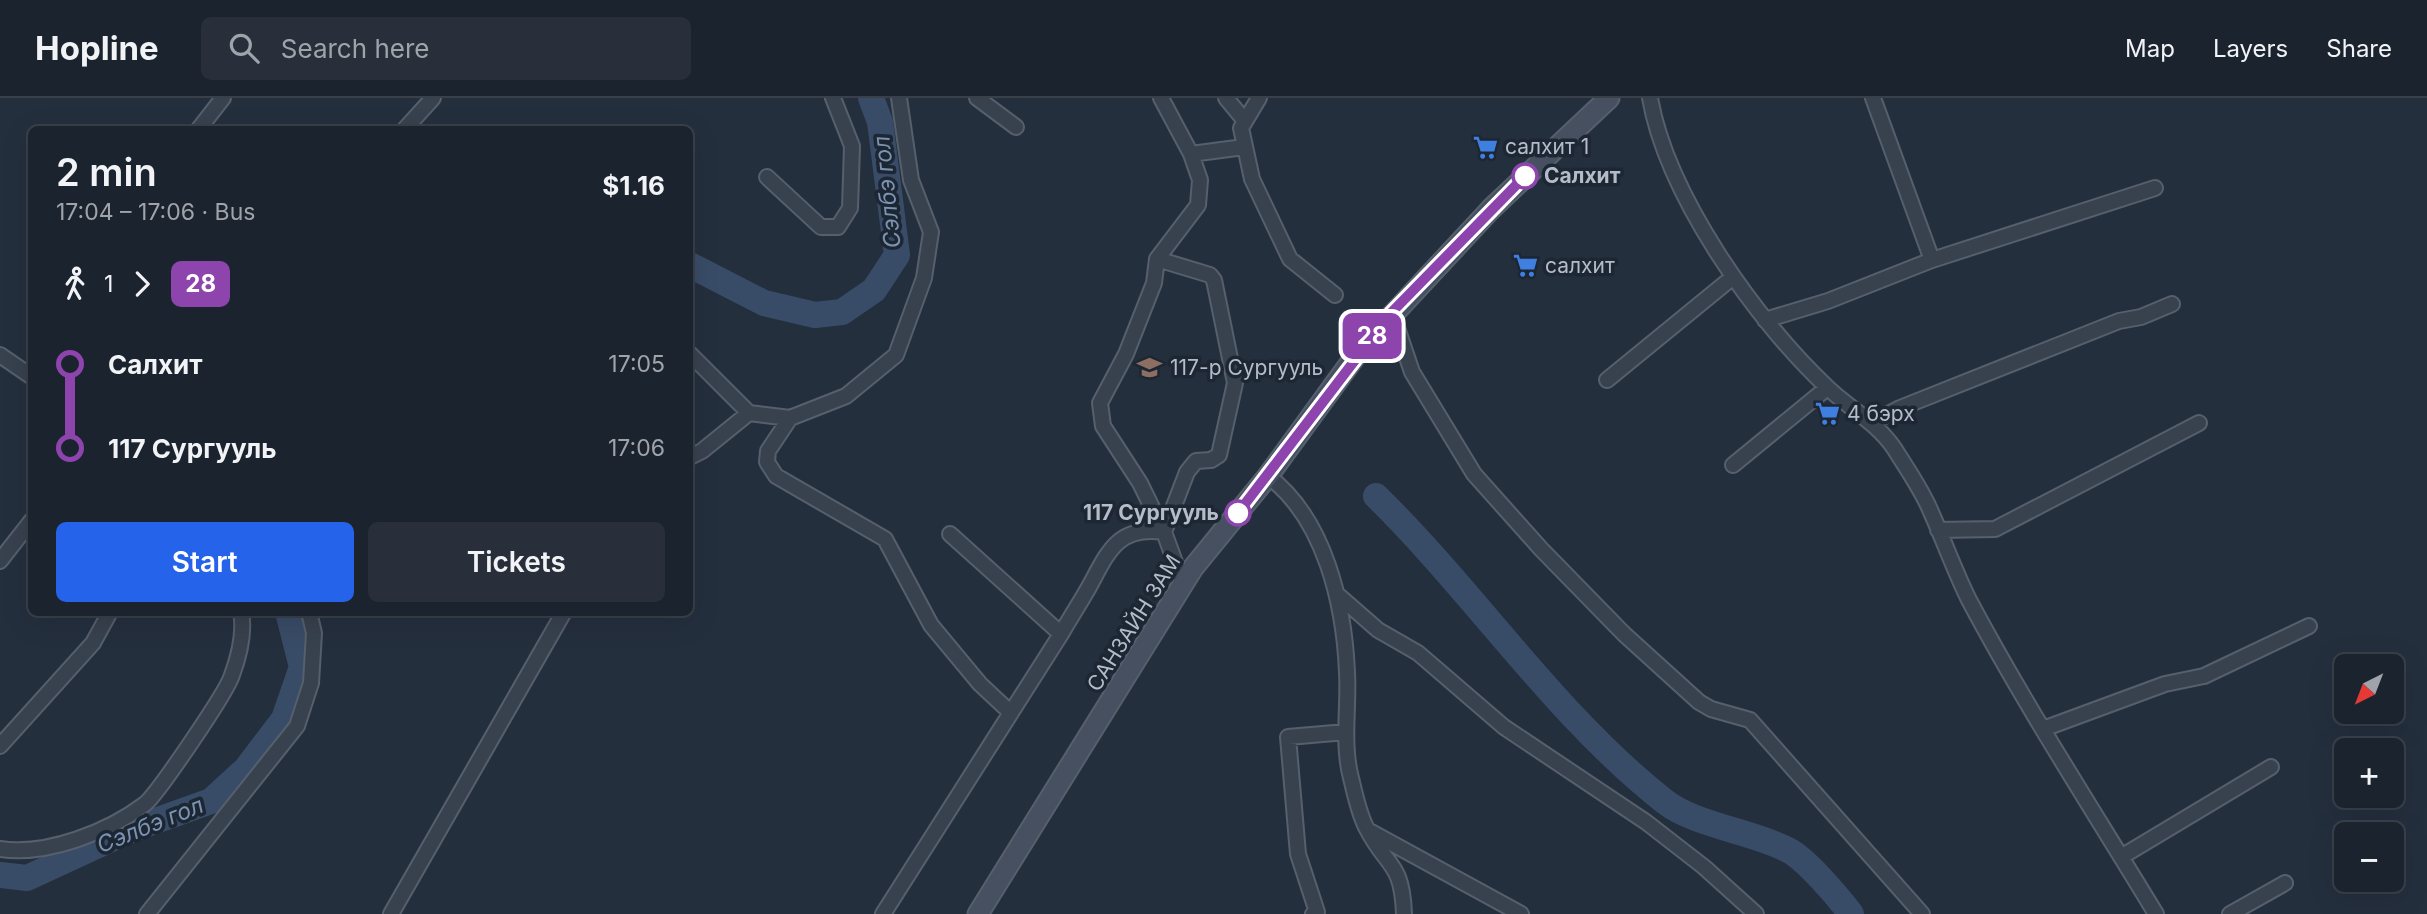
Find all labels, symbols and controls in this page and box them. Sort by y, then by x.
search box [201,17,691,80]
text: Hopline [35,28,159,68]
icon: search [225,29,263,67]
text: Search here [281,33,429,64]
text: Map [2125,34,2175,63]
text: Layers [2213,34,2288,63]
text: Share [2326,34,2392,63]
supermarket icon: салхит 1 [1471,133,1499,161]
water label: Сэлбэ гол [867,134,907,250]
place label: салхит 1 [1505,134,1589,159]
text: 2 min [56,149,157,195]
marker: Салхит [1512,163,1538,189]
place label: Салхит [1544,163,1621,188]
text: $1.16 [602,170,665,201]
text: 17:04 – 17:06 · Bus [56,198,255,226]
supermarket icon: салхит [1511,252,1539,280]
place label: салхит [1545,253,1615,278]
icon: walk [56,265,94,303]
icon: forward [123,265,161,303]
text: 28 [185,269,216,298]
text: 1 [104,270,113,298]
line badge: 28 [1340,313,1404,359]
text: 28 [1357,321,1387,350]
text: Салхит [108,349,203,380]
text: 17:05 [608,350,665,378]
school or university icon: 117-р Сургууль [1136,354,1164,382]
place label: 117-р Сургууль [1170,355,1323,380]
supermarket icon: 4 бэрх [1813,400,1841,428]
place label: 4 бэрх [1847,401,1915,426]
text: 117 Сургууль [108,433,277,464]
text: 17:06 [608,434,665,462]
place label: 117 Сургууль [1083,500,1219,525]
marker: 117 Сургууль [1225,500,1251,526]
button: Start [56,522,354,602]
button: Tickets [368,522,665,602]
street label: САНЗАЙН ЗАМ [1081,549,1186,696]
north arrow [2334,654,2404,724]
map controls [2334,654,2404,892]
button: + [2334,738,2404,808]
water label: Сэлбэ гол [92,791,208,859]
button: − [2334,822,2404,892]

